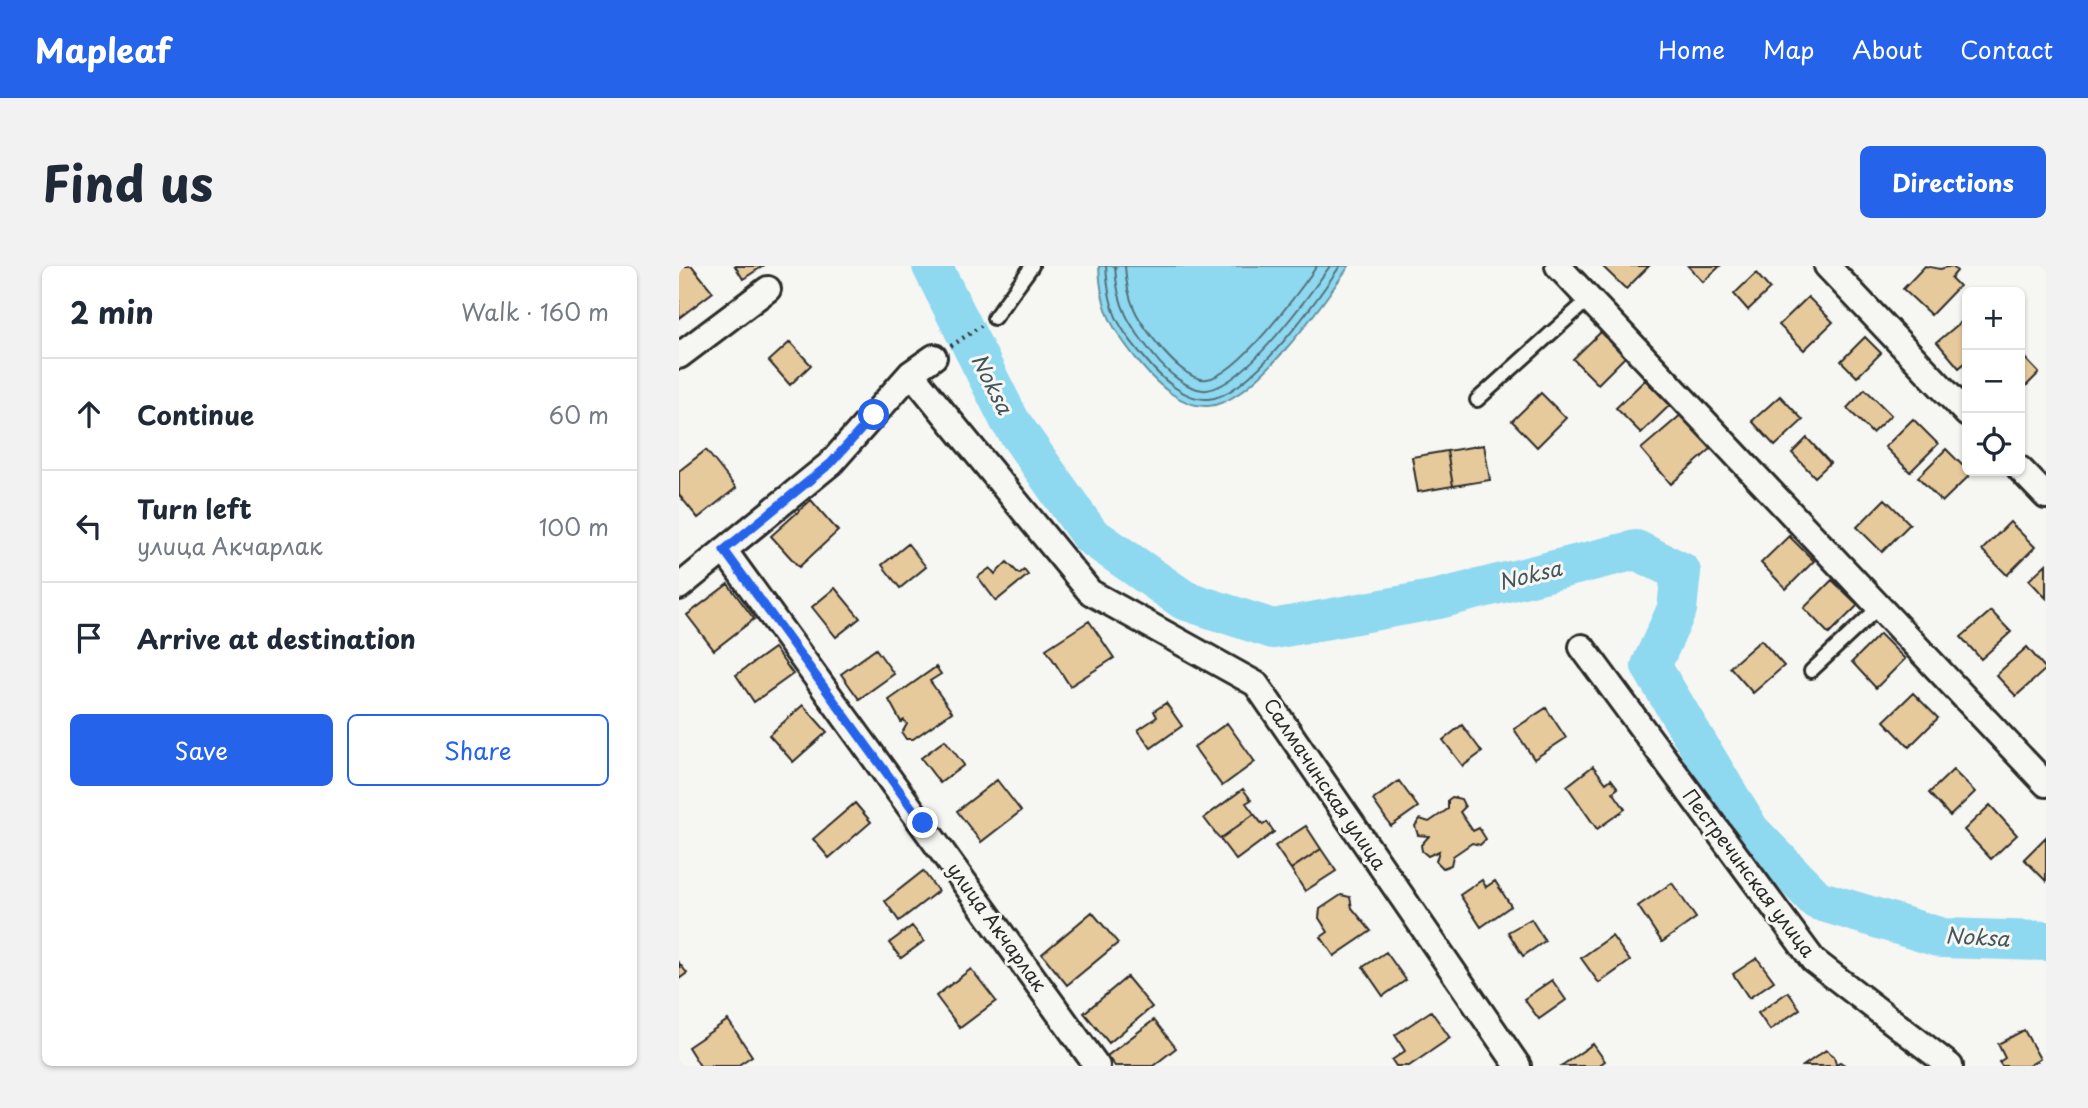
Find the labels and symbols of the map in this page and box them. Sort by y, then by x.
water label: Noksa [964,347,1022,420]
route start [858,399,889,430]
water label: Noksa [1494,551,1566,597]
street label: Салмачинская улица [1258,692,1394,875]
street label: Пестречинская улица [1677,782,1823,963]
route end [907,807,938,838]
street label: улица Акчарлак [941,856,1055,997]
water label: Noksa [1944,918,2011,954]

